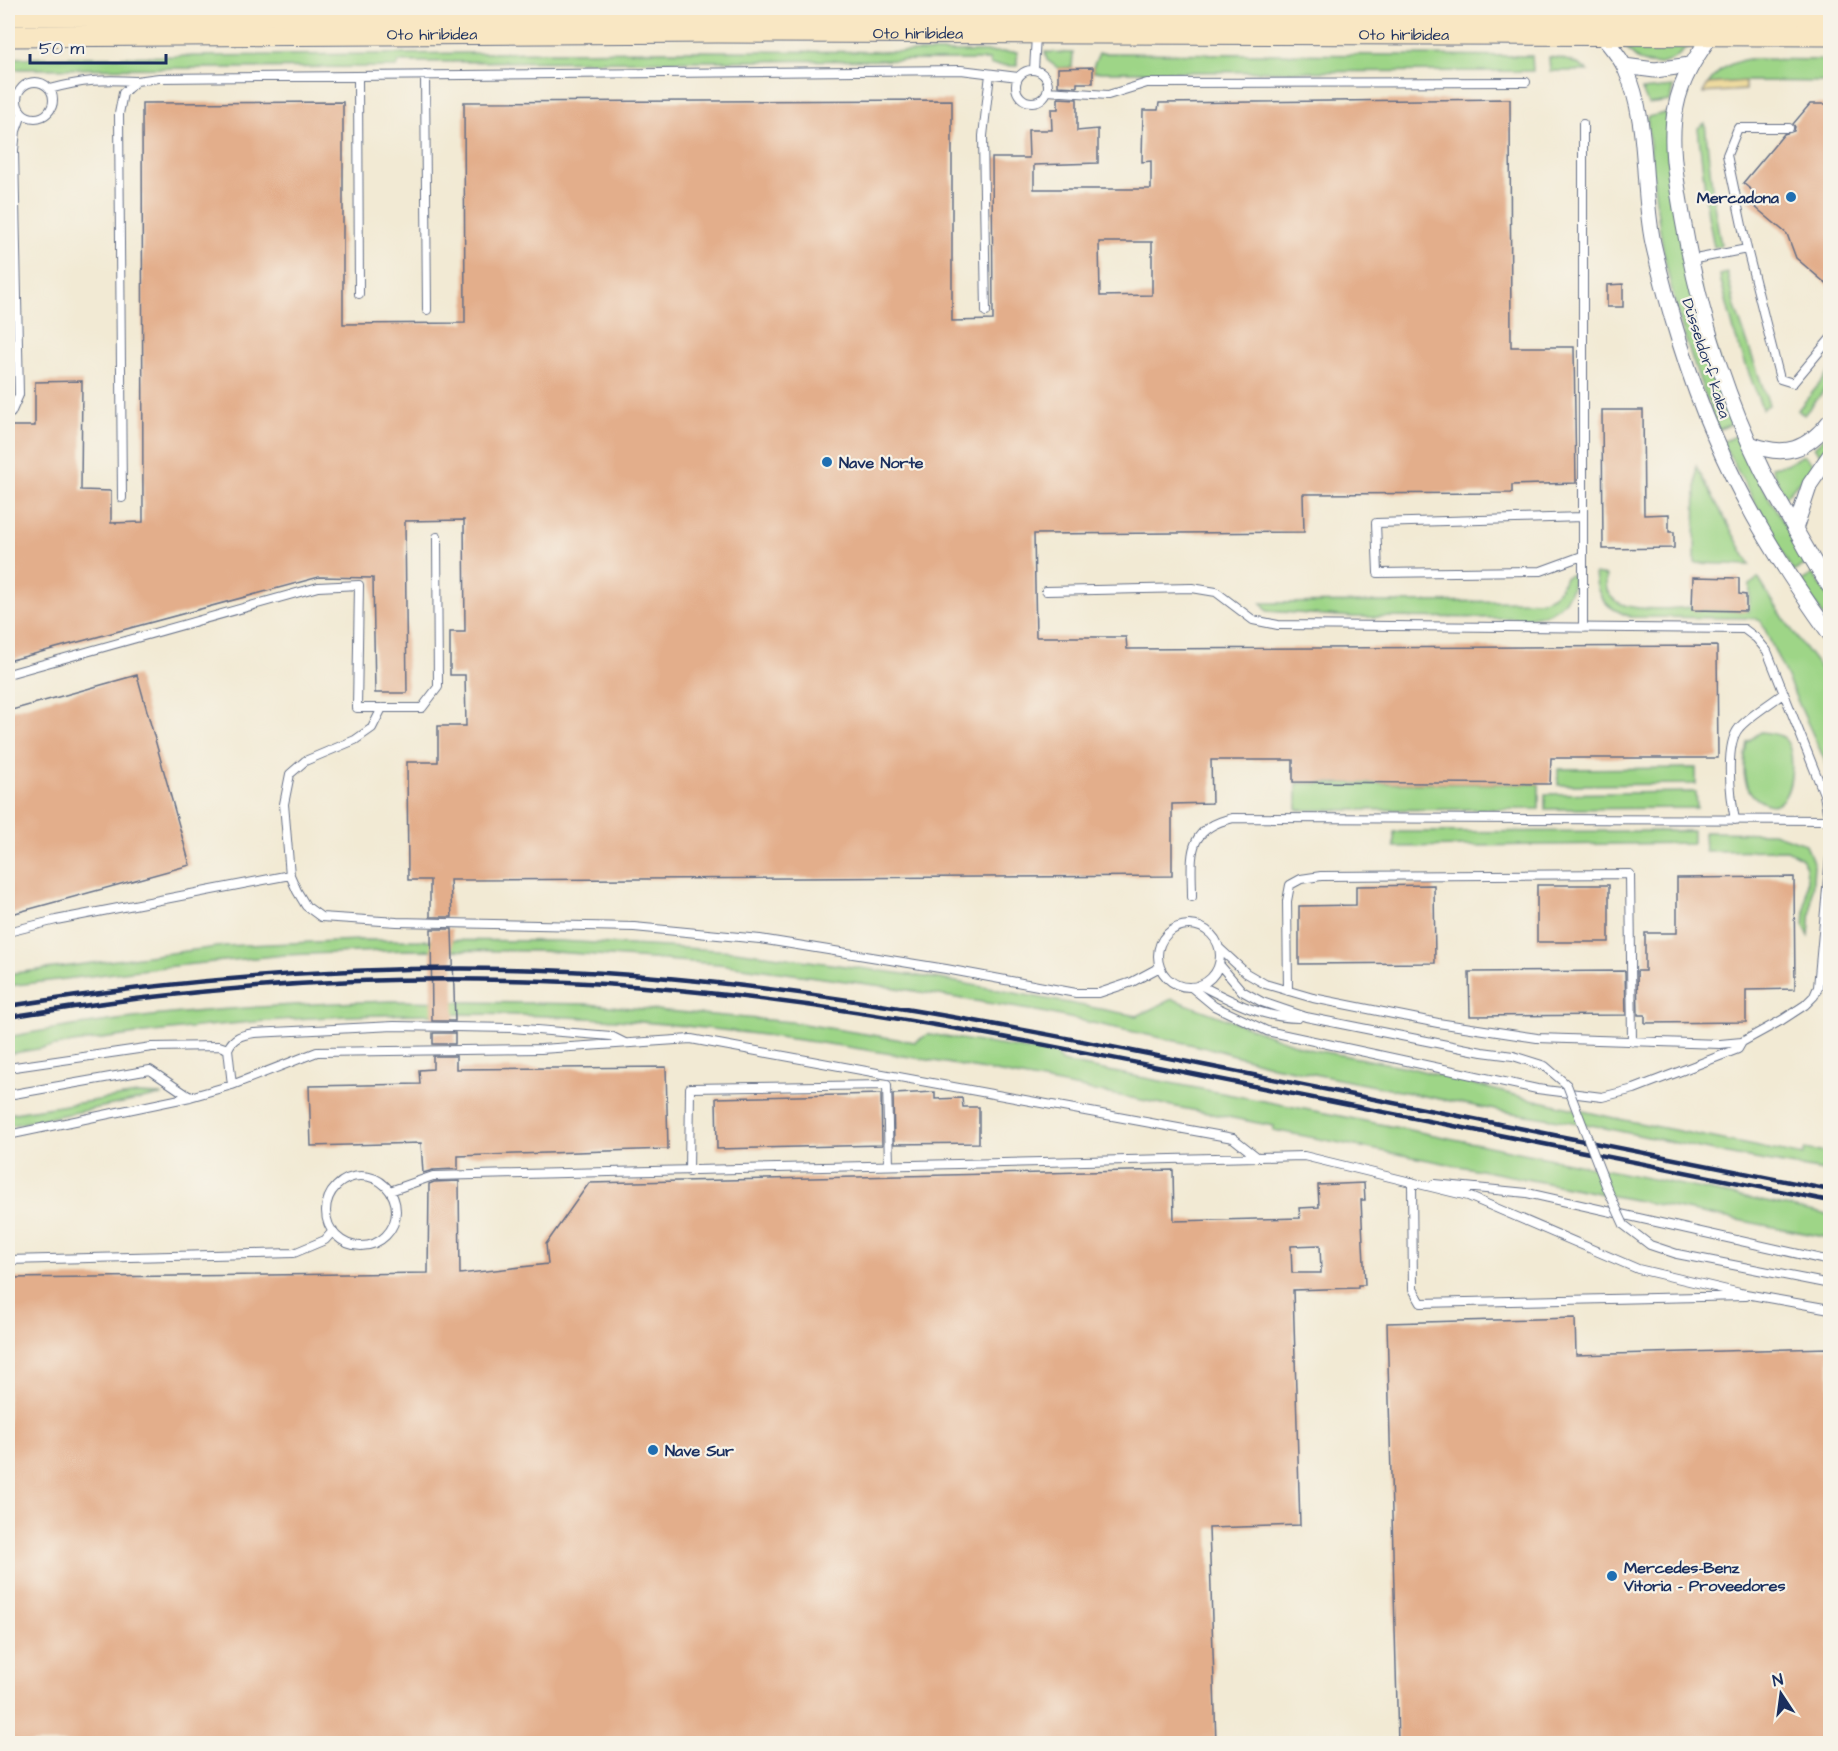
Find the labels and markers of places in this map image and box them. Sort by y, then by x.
place label: Mercadona [1697,187,1780,209]
marker: Mercadona [1784,190,1798,204]
place label: Nave Norte [839,452,924,474]
marker: Nave Norte [820,455,834,469]
place label: Nave Sur [665,1440,734,1462]
marker: Nave Sur [646,1443,660,1457]
place label: Mercedes-Benz Vitoria - Proveedores [1623,1557,1785,1597]
marker: Mercedes-Benz Vitoria - Proveedores [1605,1569,1619,1583]

